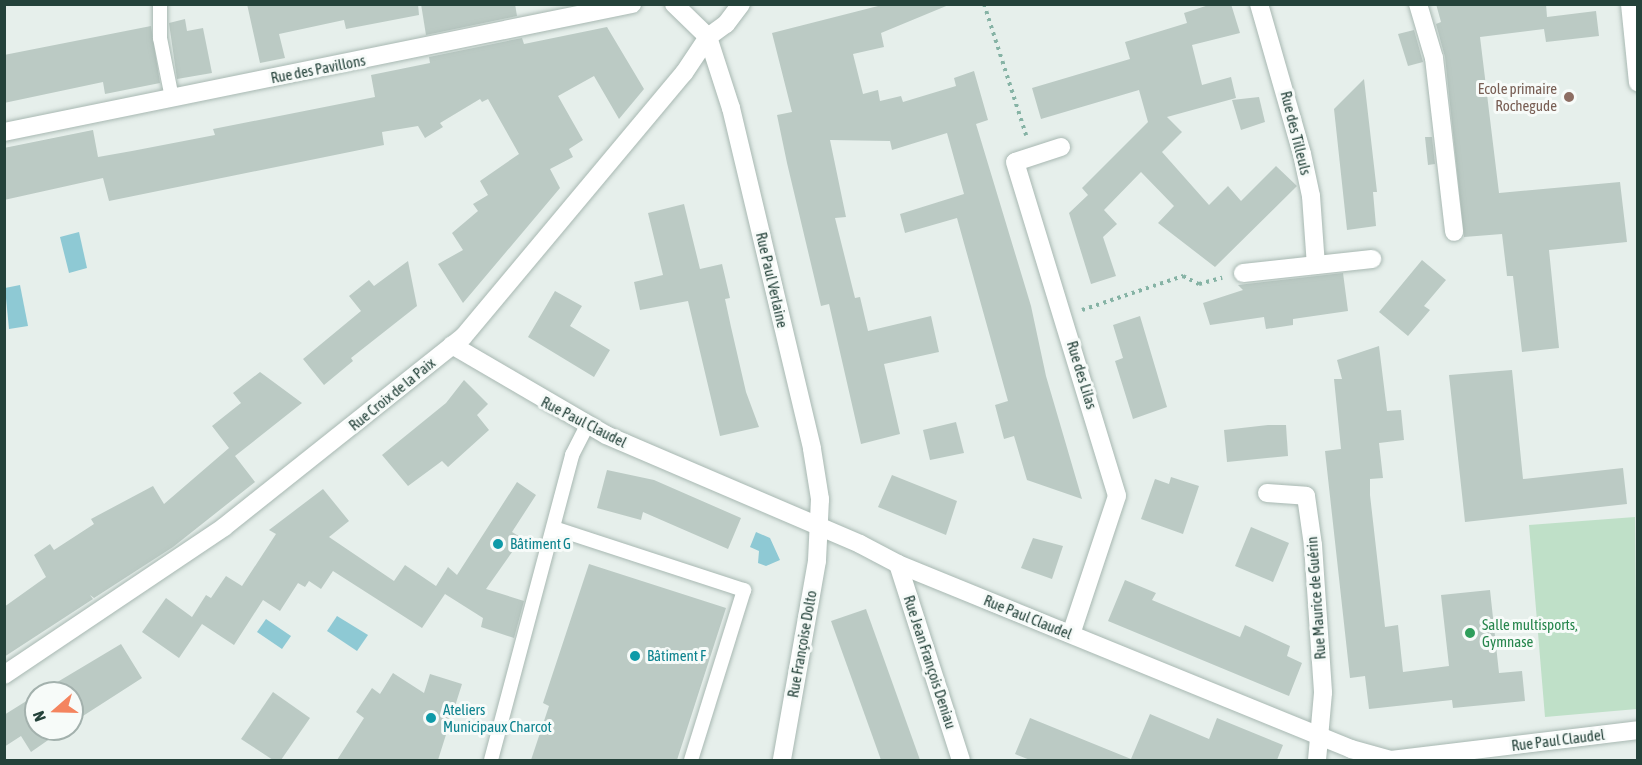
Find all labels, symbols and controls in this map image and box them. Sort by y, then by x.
street label: Rue des Pavillons [269,51,367,87]
place label: Ecole primaire Rochegude [1478,79,1557,114]
street label: Rue des Tilleuls [1277,89,1315,177]
marker: Ecole primaire Rochegude [1562,90,1576,104]
street label: Rue Paul Verlaine [752,230,792,330]
street label: Rue des Lilas [1063,339,1101,411]
street label: Rue Croix de la Paix [345,354,439,434]
street label: Rue Paul Claudel [538,393,630,451]
place label: Bâtiment G [510,535,571,553]
street label: Rue Maurice de Guérin [1303,536,1329,660]
marker: Bâtiment G [491,537,505,551]
street label: Rue Françoise Dolto [784,589,820,699]
street label: Rue Paul Claudel [981,591,1075,643]
street label: Rue Jean François Deniau [900,593,960,731]
place label: Salle multisports, Gymnase [1482,615,1578,650]
marker: Salle multisports, Gymnase [1463,626,1477,640]
place label: Bâtiment F [647,647,706,665]
marker: Bâtiment F [628,649,642,663]
north arrow [24,681,84,741]
place label: Ateliers Municipaux Charcot [443,700,552,735]
text: N [29,709,49,724]
marker: Ateliers Municipaux Charcot [424,711,438,725]
street label: Rue Paul Claudel [1510,725,1606,755]

